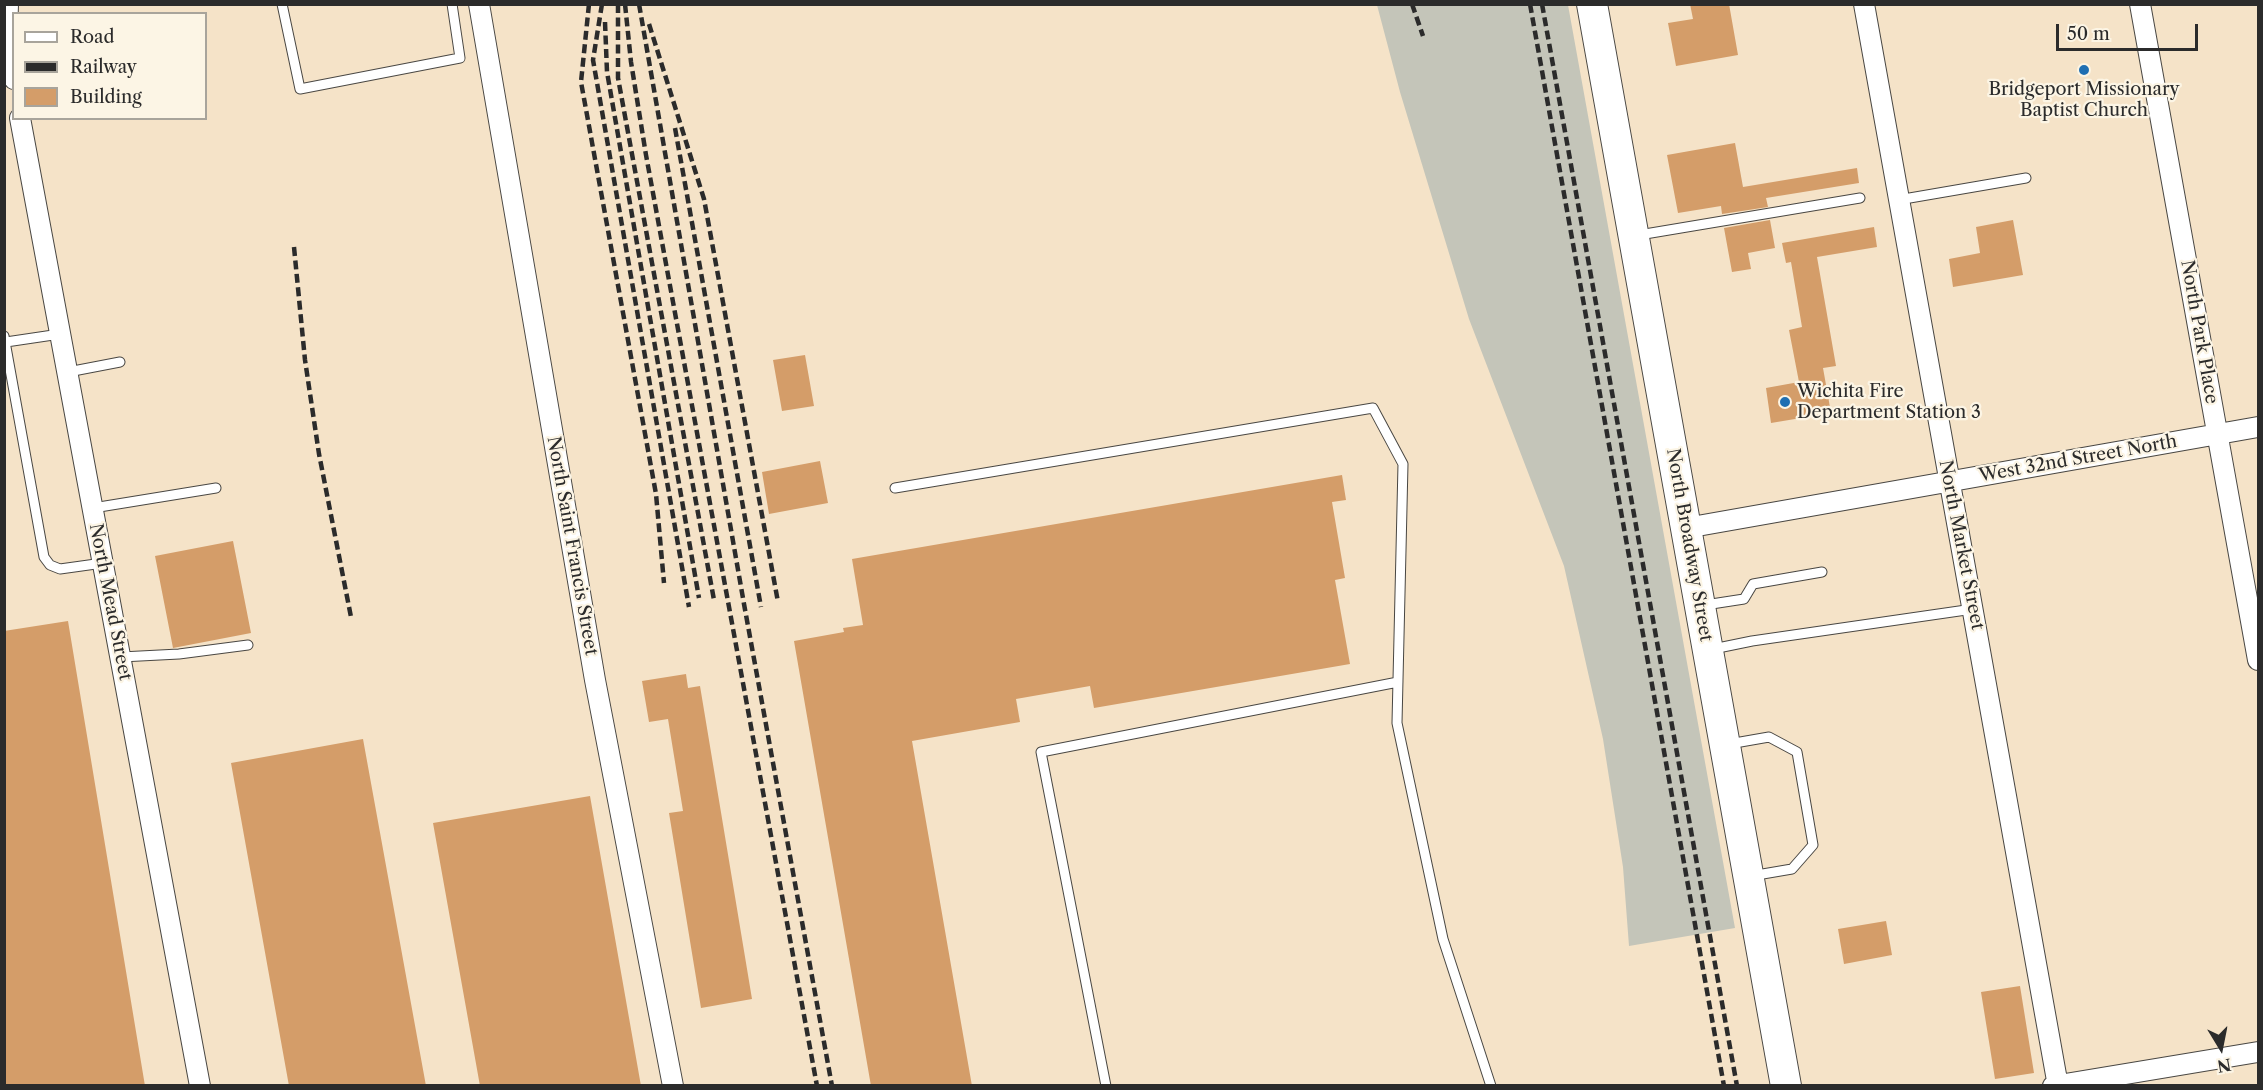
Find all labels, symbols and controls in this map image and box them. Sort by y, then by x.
legend [12,12,207,120]
scale bar [2059,12,2202,50]
text: 50 m [2067,23,2110,45]
text: Road [70,26,115,48]
text: Railway [70,56,137,78]
marker: Bridgeport Missionary Baptist Church [2077,63,2091,77]
place label: Bridgeport Missionary Baptist Church [1988,79,2180,122]
text: Building [70,86,142,108]
street label: North Park Place [2176,258,2222,406]
place label: Wichita Fire Department Station 3 [1797,381,1981,424]
marker: Wichita Fire Department Station 3 [1778,395,1792,409]
street label: West 32nd Street North [1977,431,2179,487]
street label: North Saint Francis Street [542,435,602,657]
street label: North Broadway Street [1661,447,1717,643]
street label: North Market Street [1934,458,1988,632]
street label: North Mead Street [84,522,136,682]
north arrow [2191,1018,2251,1078]
text: N [2216,1055,2233,1077]

